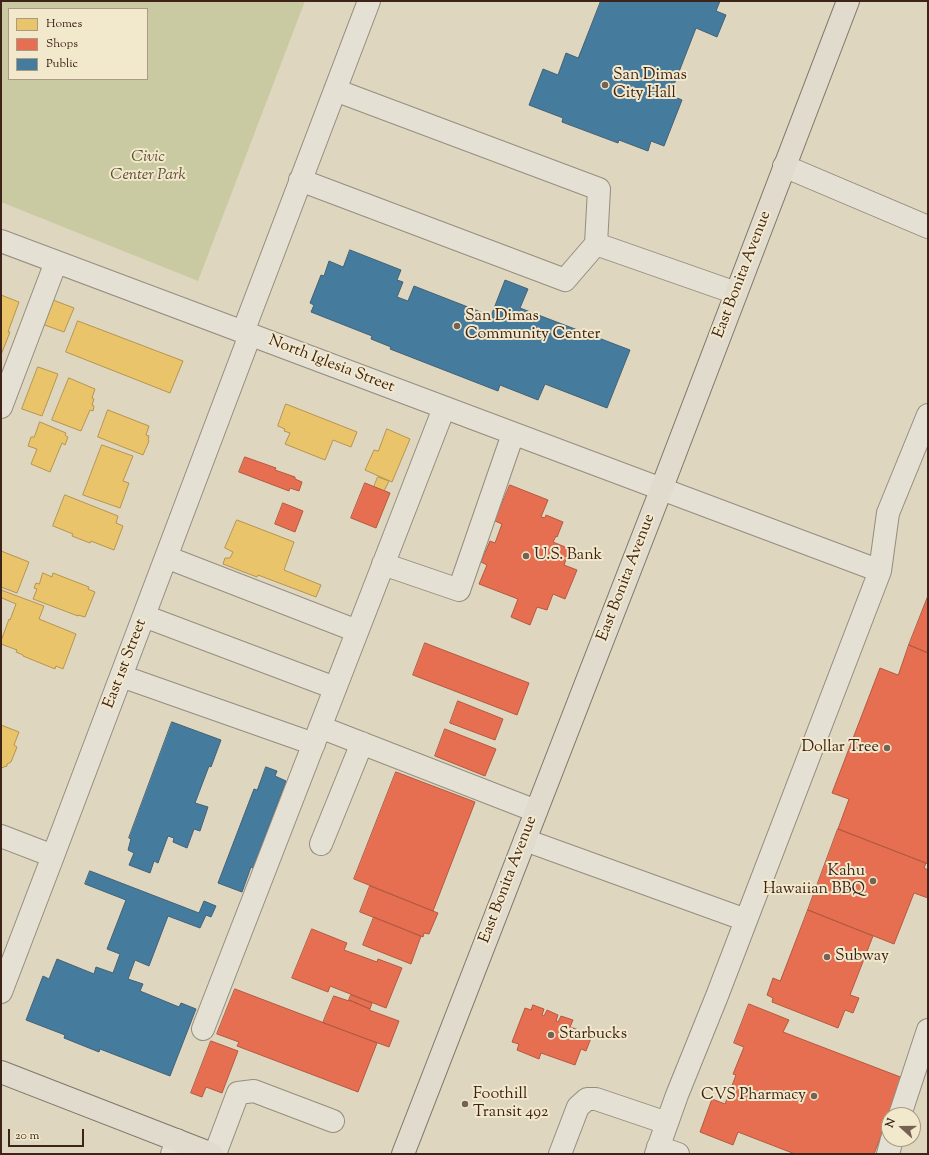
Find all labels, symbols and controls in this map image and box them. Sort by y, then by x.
legend [8,8,148,80]
text: Homes [46,15,82,33]
text: Shops [46,35,78,53]
text: Public [46,55,78,73]
place label: San Dimas City Hall [613,66,687,104]
marker: San Dimas City Hall [600,80,610,90]
park label: Civic Center Park [110,148,186,186]
street label: East Bonita Avenue [710,209,776,341]
place label: San Dimas Community Center [465,307,601,345]
marker: San Dimas Community Center [452,321,462,331]
street label: North Iglesia Street [265,332,397,398]
street label: East Bonita Avenue [594,512,660,644]
place label: U.S. Bank [534,546,602,566]
marker: U.S. Bank [521,551,531,561]
street label: East 1st Street [100,617,152,711]
place label: Dollar Tree [801,738,879,758]
marker: Dollar Tree [882,743,892,753]
street label: East Bonita Avenue [476,814,542,946]
place label: Kahu Hawaiian BBQ [763,862,865,900]
marker: Kahu Hawaiian BBQ [868,876,878,886]
place label: Subway [835,947,889,967]
marker: Subway [822,952,832,962]
place label: Starbucks [559,1025,627,1045]
marker: Starbucks [546,1030,556,1040]
place label: Foothill Transit 492 [473,1085,548,1123]
place label: CVS Pharmacy [701,1086,806,1106]
marker: CVS Pharmacy [809,1091,819,1101]
marker: Foothill Transit 492 [460,1099,470,1109]
north arrow [881,1107,921,1147]
text: N [882,1116,900,1130]
scale bar [10,1121,86,1147]
text: 20 m [15,1127,39,1145]

